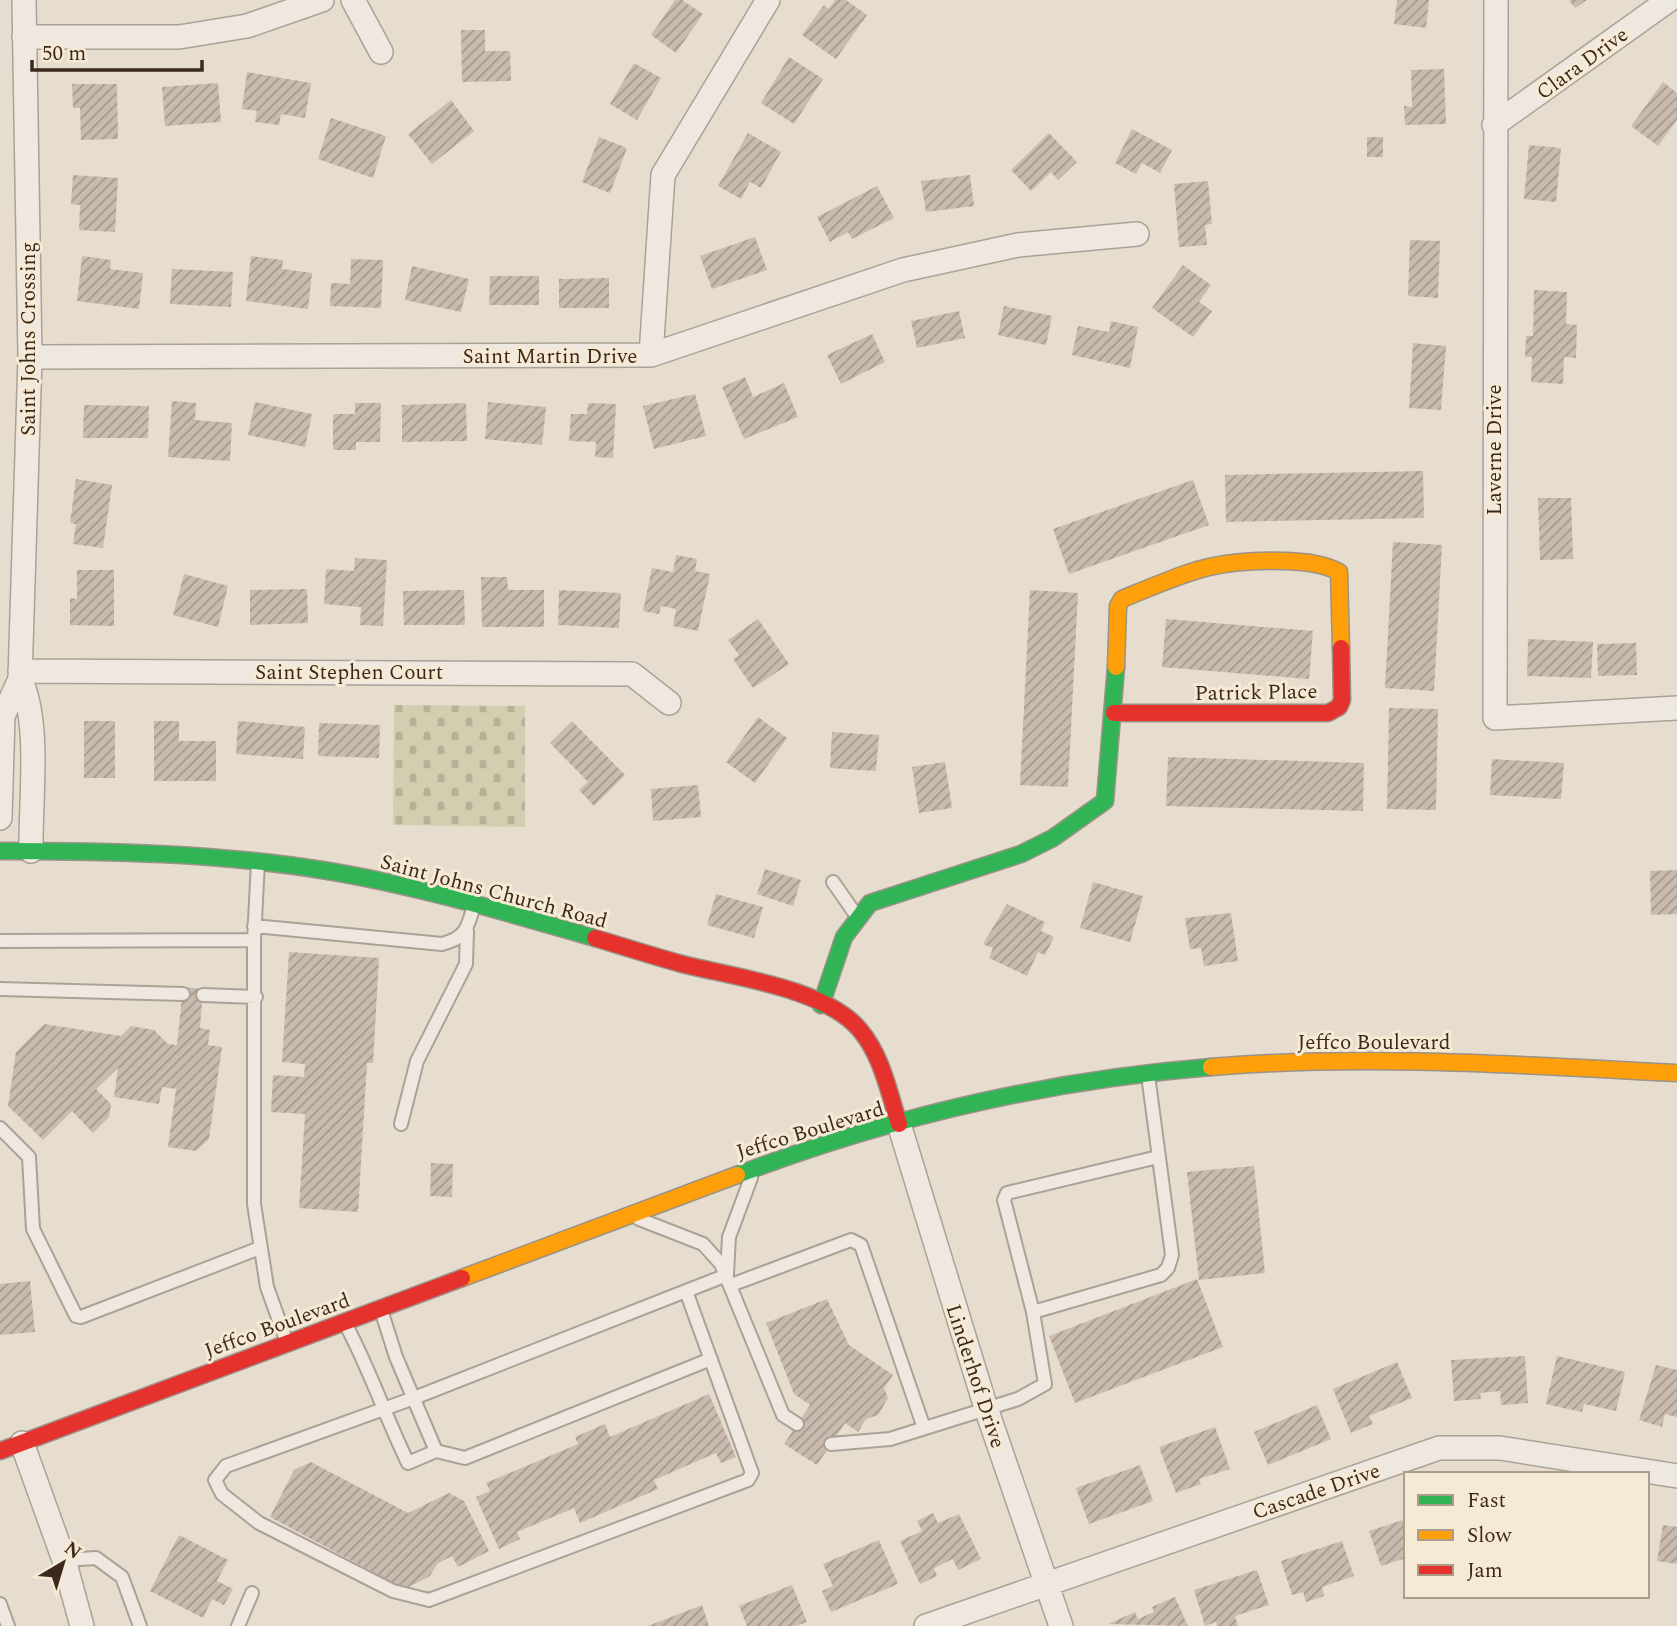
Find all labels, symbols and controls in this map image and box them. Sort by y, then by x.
street label: Clara Drive [1530,19,1635,108]
scale bar [32,28,201,72]
text: 50 m [42,38,86,70]
street label: Saint Johns Crossing [13,242,45,436]
street label: Saint Martin Drive [463,341,637,373]
street label: Laverne Drive [1479,384,1511,516]
street label: Saint Stephen Court [255,657,443,689]
street label: Patrick Place [1194,676,1318,710]
street label: Saint Johns Church Road [377,846,611,938]
street label: Jeffco Boulevard [1298,1027,1450,1059]
street label: Jeffco Boulevard [733,1093,888,1169]
street label: Jeffco Boulevard [200,1285,355,1367]
street label: Linderhof Drive [937,1300,1013,1452]
street label: Cascade Drive [1248,1455,1385,1529]
legend [1404,1472,1649,1598]
text: Fast [1467,1485,1506,1517]
text: Slow [1467,1520,1513,1552]
north arrow [28,1528,98,1598]
text: N [58,1535,88,1567]
text: Jam [1467,1555,1503,1587]

